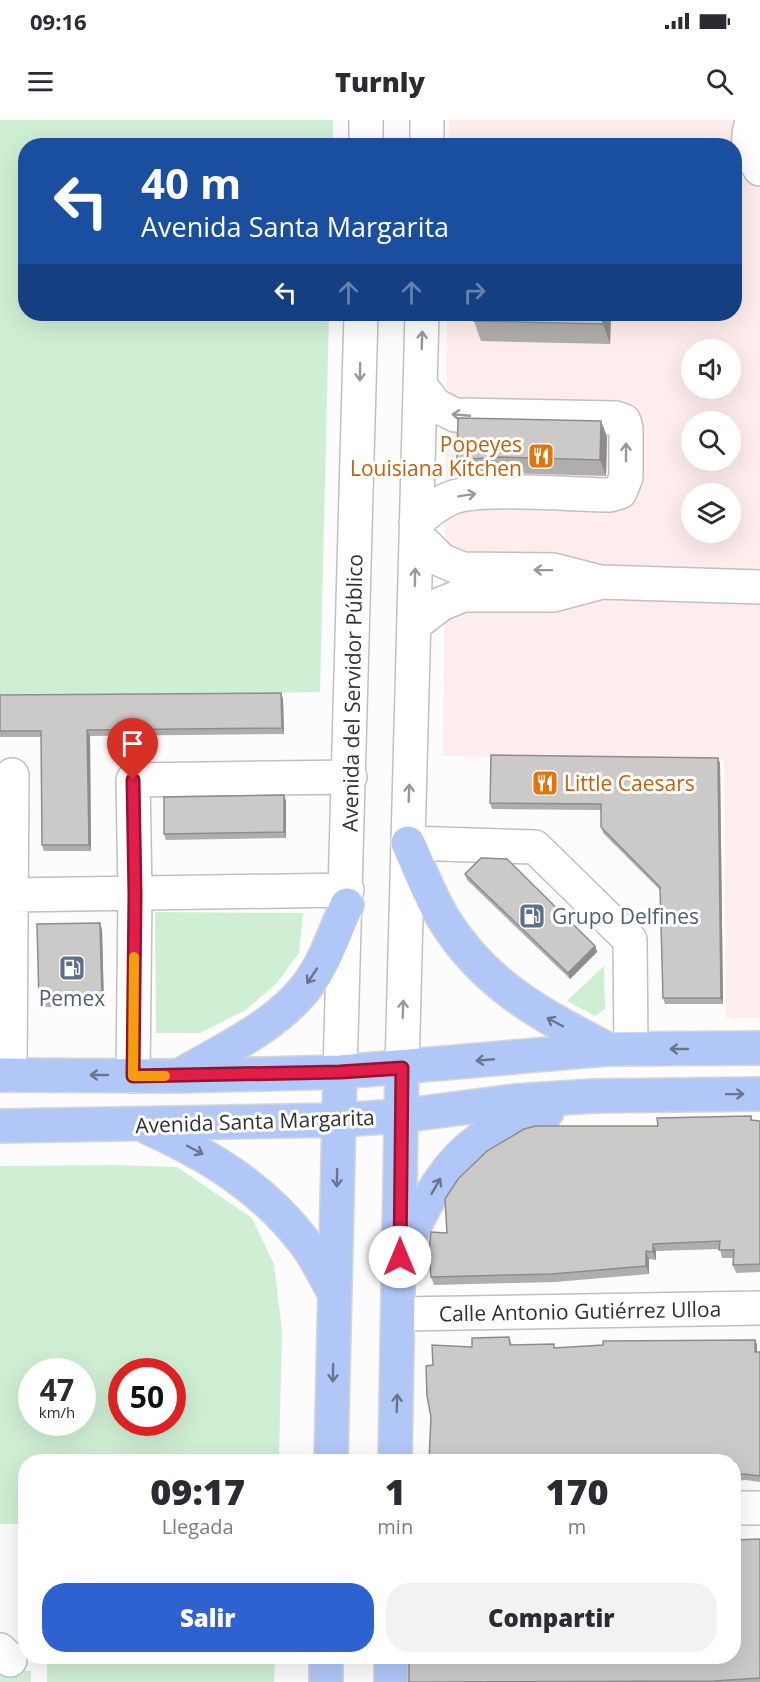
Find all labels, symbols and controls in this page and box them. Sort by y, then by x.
text: 09:16 [30,6,87,36]
text: Turnly [335,63,425,100]
icon: menu [24,65,57,98]
icon: search [703,65,736,98]
text: 40 m [141,154,241,211]
icon: left [42,162,120,240]
text: Avenida Santa Margarita [141,208,449,245]
icon: left [269,276,302,309]
icon: ahead [332,276,365,309]
icon: ahead [395,276,428,309]
icon: right [458,276,491,309]
one-way arrow [416,331,427,351]
map controls [681,339,741,543]
button: sound [681,339,741,399]
one-way arrow [354,361,366,381]
one-way arrow [451,409,471,420]
button: search [681,411,741,471]
place label: Popeyes Louisiana Kitchen [350,430,522,482]
restaurant icon: Popeyes Louisiana Kitchen [526,441,556,471]
one-way arrow [620,443,632,463]
button: layers [681,483,741,543]
one-way arrow [456,489,476,500]
street label: Avenida del Servidor Público [336,554,368,832]
one-way arrow [533,564,553,576]
one-way arrow [409,568,421,588]
pin [107,718,158,780]
icon: arrive [116,727,149,760]
restaurant icon: Little Caesars [530,768,560,798]
place label: Little Caesars [564,769,695,797]
one-way arrow [403,784,415,804]
fuel station icon: Grupo Delfines [517,901,547,931]
place label: Grupo Delfines [552,902,699,930]
fuel station icon: Pemex [57,953,87,983]
one-way arrow [306,968,318,984]
place label: Pemex [39,984,105,1012]
one-way arrow [397,1000,409,1020]
one-way arrow [546,1016,564,1027]
one-way arrow [670,1043,690,1055]
one-way arrow [475,1055,495,1066]
one-way arrow [90,1069,110,1081]
one-way arrow [725,1088,745,1100]
street label: Avenida Santa Margarita [135,1103,375,1139]
one-way arrow [185,1144,203,1156]
one-way arrow [332,1168,343,1188]
one-way arrow [430,1178,442,1195]
position arrow [368,1225,432,1289]
street label: Calle Antonio Gutiérrez Ulloa [439,1295,721,1327]
speed limit sign: 50 [108,1358,186,1436]
one-way arrow [327,1363,339,1383]
text: 47 [40,1369,74,1410]
one-way arrow [391,1393,403,1413]
text: km/h [39,1402,75,1422]
text: 09:17 [150,1467,245,1516]
text: 1 [385,1467,406,1516]
text: 170 [545,1467,609,1516]
text: Llegada [162,1513,234,1540]
text: min [377,1513,413,1540]
text: m [568,1513,586,1540]
button: Salir [42,1583,374,1652]
button: Compartir [386,1583,717,1652]

